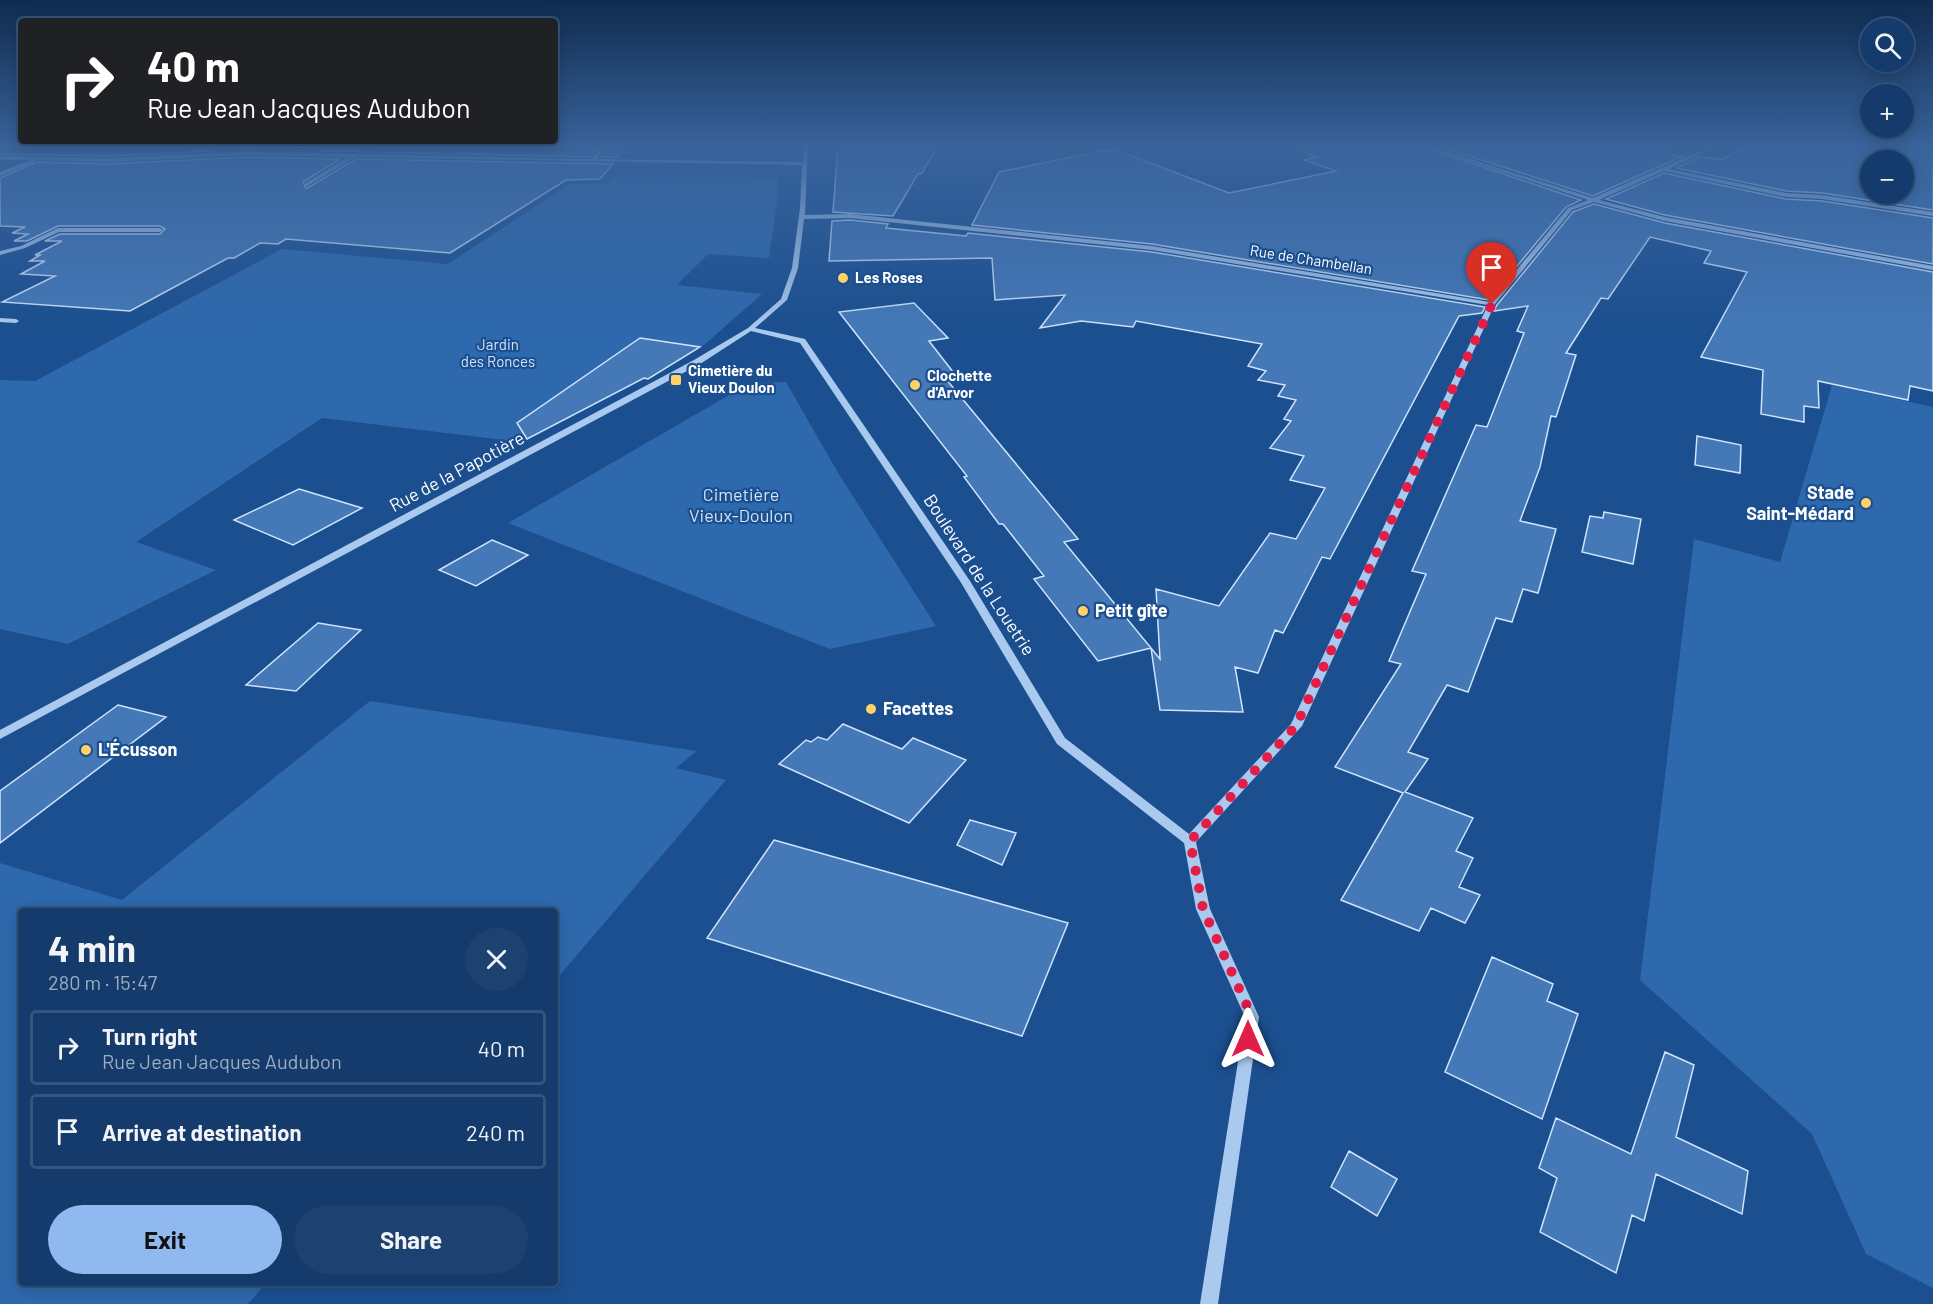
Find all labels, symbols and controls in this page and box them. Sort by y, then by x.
map controls [1860,18,1914,204]
button: search [1860,18,1914,72]
text: 40 m [147,40,240,90]
icon: right [48,42,126,120]
button: + [1860,84,1914,138]
text: Rue Jean Jacques Audubon [147,91,471,123]
button: − [1860,150,1914,204]
street label: Rue de Chambellan [1249,240,1374,278]
pin [1466,242,1517,304]
icon: arrive [1475,251,1508,284]
place label: Les Roses [855,268,923,286]
marker: Les Roses [836,271,850,285]
park label: Jardin des Ronces [461,335,535,370]
place label: Cimetière du Vieux Doulon [688,361,775,396]
place label: Clochette d'Arvor [927,366,992,401]
marker: Cimetière du Vieux Doulon [669,373,683,387]
marker: Clochette d'Arvor [908,378,922,392]
street label: Rue de la Papotière [385,426,528,516]
place label: Stade Saint-Médard [1746,481,1854,524]
park label: Cimetière Vieux-Doulon [689,483,793,526]
street label: Boulevard de la Louetrie [919,490,1040,659]
marker: Stade Saint-Médard [1859,496,1873,510]
place label: Petit gîte [1095,599,1168,621]
marker: Petit gîte [1076,604,1090,618]
place label: Facettes [883,697,953,719]
marker: Facettes [864,702,878,716]
place label: L'Écusson [98,738,177,760]
marker: L'Écusson [79,743,93,757]
text: 4 min [48,926,136,969]
button: close [465,928,528,991]
text: 280 m · 15:47 [48,970,157,994]
position arrow [1216,1007,1280,1071]
text: Turn right [102,1023,197,1049]
icon: right [51,1031,84,1064]
text: 40 m [478,1035,525,1061]
text: Rue Jean Jacques Audubon [102,1049,342,1073]
icon: arrive [51,1115,84,1148]
text: Arrive at destination [102,1119,301,1145]
text: 240 m [466,1119,525,1145]
button: Exit [48,1205,282,1274]
button: Share [294,1205,528,1274]

